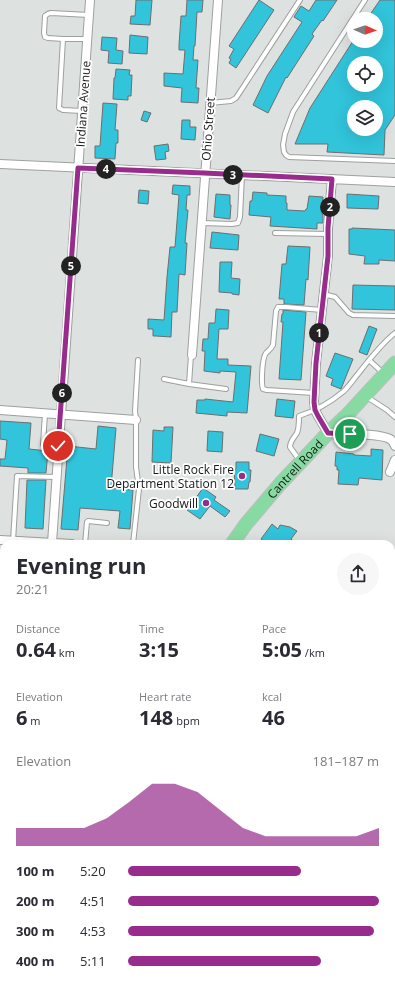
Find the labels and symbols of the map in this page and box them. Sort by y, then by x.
north arrow [347,12,383,48]
street label: Indiana Avenue [71,60,95,148]
street label: Ohio Street [197,97,219,161]
pin: 4 [96,159,116,179]
pin: 3 [223,165,243,185]
pin: 2 [320,197,340,217]
pin: 5 [61,256,81,276]
pin: 1 [309,323,329,343]
pin: 6 [52,383,72,403]
pin [333,417,367,451]
pin [41,429,75,463]
street label: Cantrell Road [263,435,326,502]
place label: Little Rock Fire Department Station 12 [107,461,234,492]
marker: Little Rock Fire Department Station 12 [237,471,247,481]
place label: Goodwill [149,495,198,512]
marker: Goodwill [201,498,211,508]

